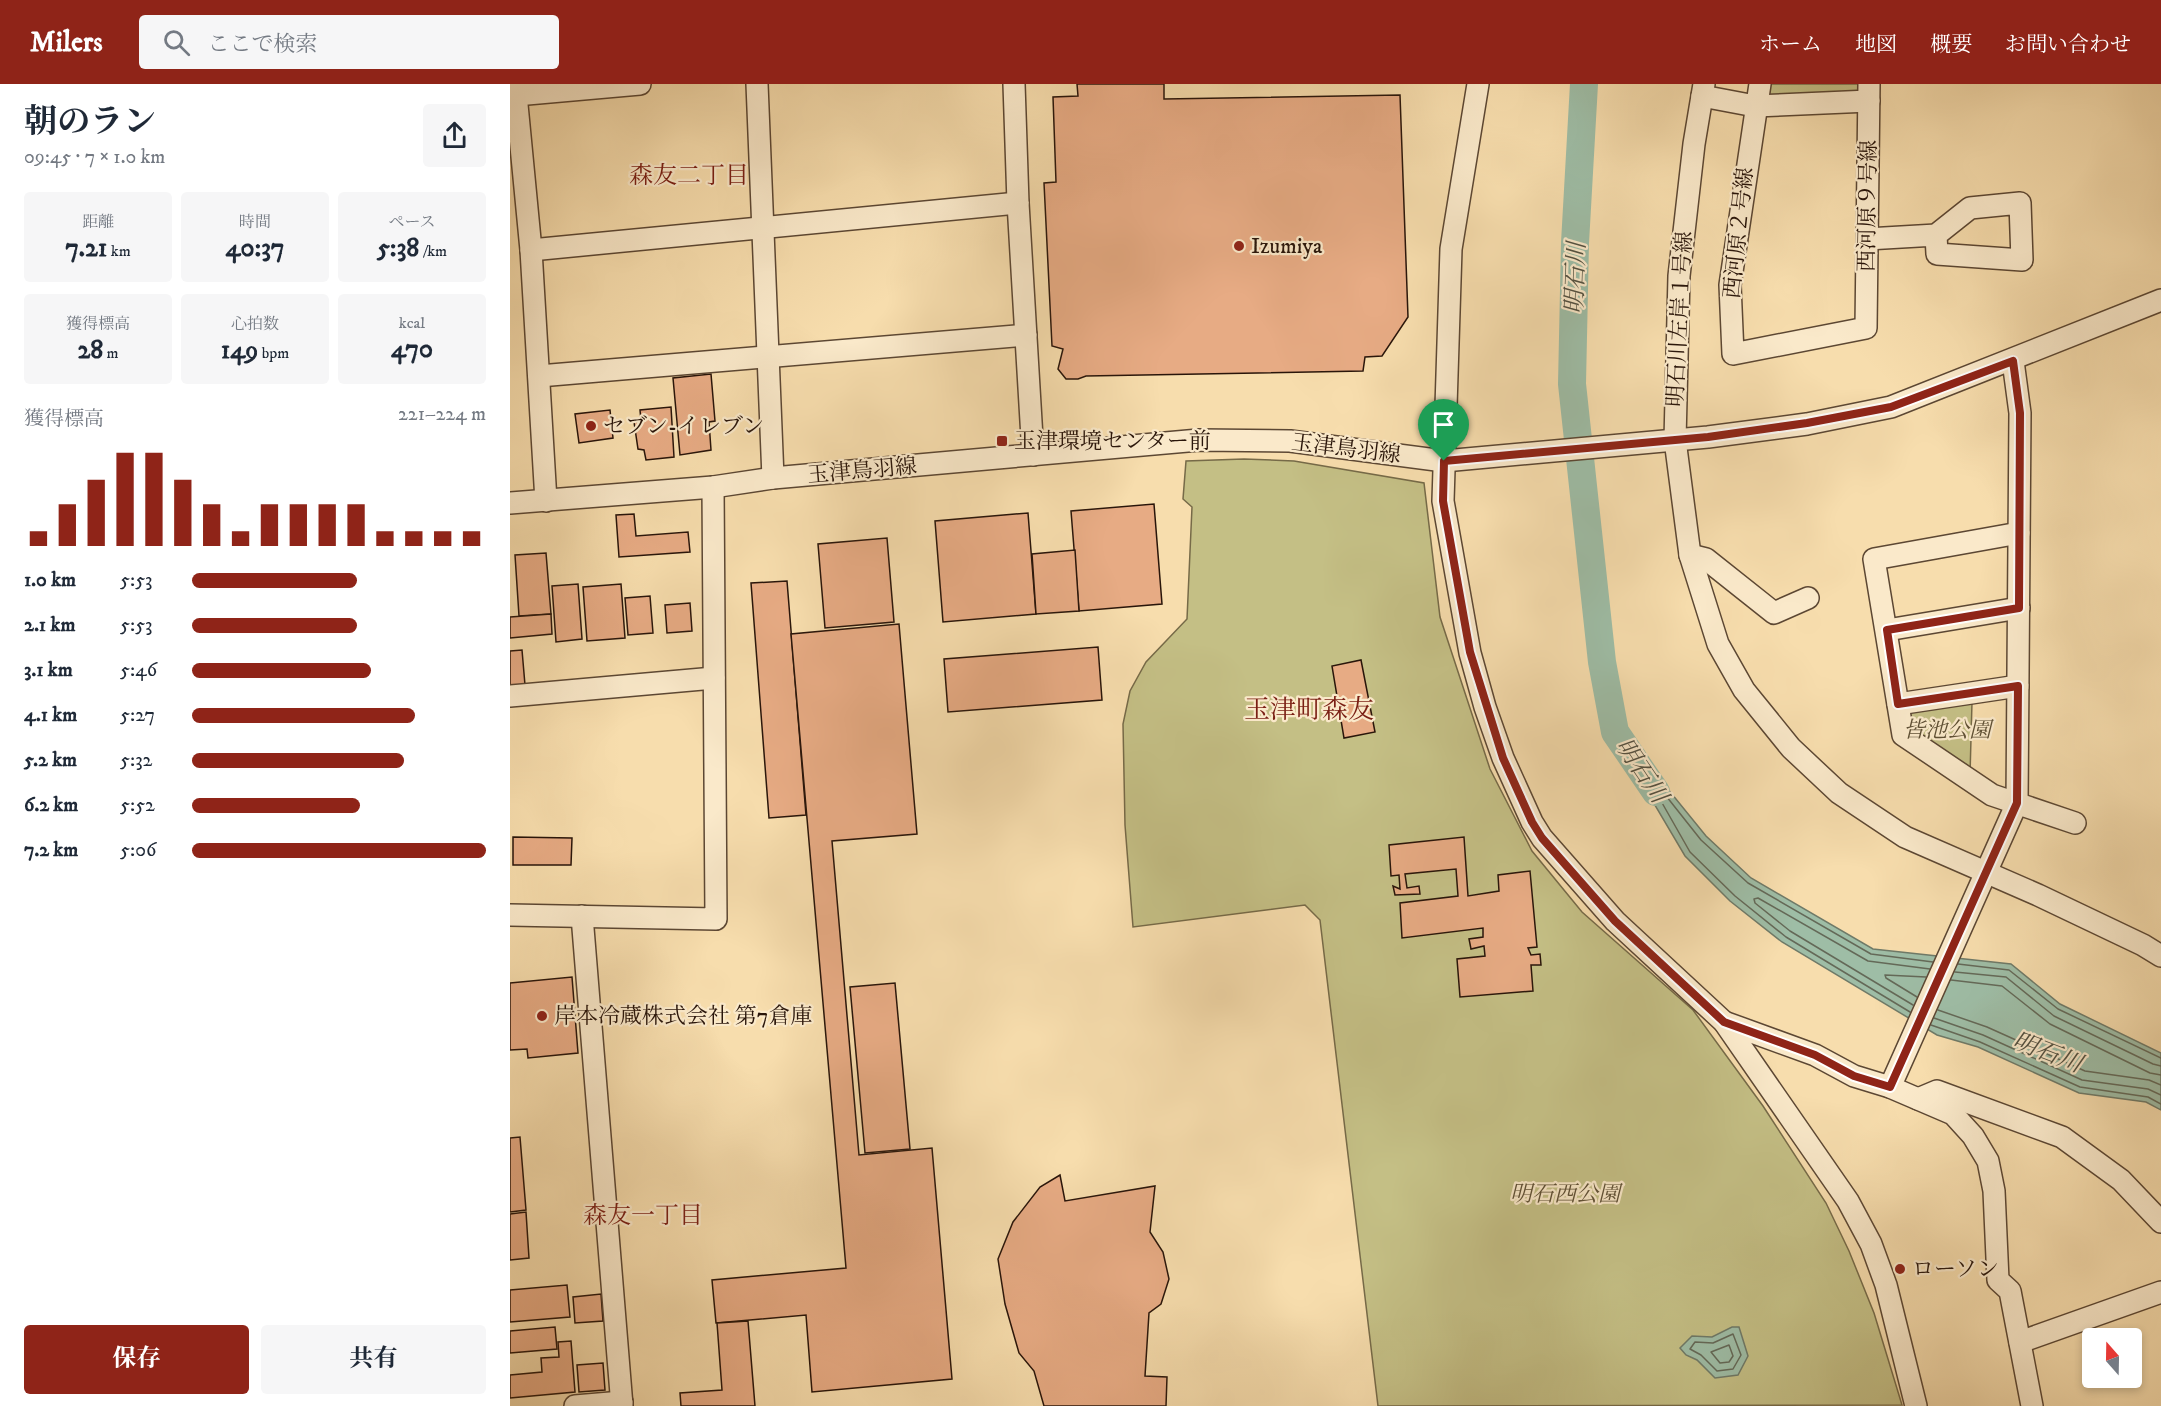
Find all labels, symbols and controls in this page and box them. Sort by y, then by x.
search box [139,15,559,69]
text: Milers [30,25,103,60]
icon: search [160,26,193,59]
text: ここで検索 [208,31,318,58]
text: ホーム [1759,32,1822,58]
text: 地図 [1855,32,1897,58]
text: 概要 [1930,32,1972,58]
text: お問い合わせ [2005,32,2131,58]
text: 朝のラン [24,102,156,143]
button: share [423,104,486,167]
street label: 西河原９号線 [1853,140,1883,272]
text: 09:45 · 7 × 1.0 km [24,145,165,170]
district label: 森友二丁目 [629,161,749,191]
street label: 西河原２号線 [1719,166,1759,300]
text: 距離 [82,212,114,232]
text: 時間 [239,212,271,232]
text: ペース [388,212,436,232]
street label: 明石川左岸１号線 [1662,230,1698,408]
text: 7.21 [65,232,107,265]
text: 40:37 [225,232,285,265]
text: 5:38 [377,232,419,265]
place label: Izumiya [1251,233,1323,260]
marker: Izumiya [1232,239,1246,253]
water label: 明石川 [1560,239,1592,315]
text: km [107,241,131,261]
text: /km [419,241,447,261]
text: kcal [399,313,425,333]
text: 獲得標高 [66,314,130,334]
text: 心拍数 [231,314,279,334]
text: 470 [391,333,433,366]
text: 28 [77,334,103,367]
text: 149 [221,334,258,367]
text: m [103,343,119,363]
text: bpm [258,343,289,363]
pin [1418,399,1469,461]
text: 221–224 m [398,402,486,427]
text: 獲得標高 [24,407,104,432]
icon: arrive [1427,408,1460,441]
place label: セブン-イレブン [603,413,764,440]
marker: セブン-イレブン [584,419,598,433]
place label: 玉津環境センター前 [1014,428,1211,455]
street label: 玉津鳥羽線 [1290,429,1402,469]
marker: 玉津環境センター前 [995,434,1009,448]
street label: 玉津鳥羽線 [806,453,918,489]
text: 1.0 km [24,568,76,593]
text: 5:53 [120,568,153,593]
text: 2.1 km [24,613,75,638]
text: 5:53 [120,613,153,638]
text: 3.1 km [24,658,73,683]
text: 5:46 [120,658,157,683]
district label: 玉津町森友 [1244,694,1374,727]
text: 4.1 km [24,703,77,728]
text: 5:27 [120,703,155,728]
park label: 皆池公園 [1903,717,1994,744]
water label: 明石川 [1608,733,1675,812]
text: 5.2 km [24,748,77,773]
text: 5:32 [120,748,152,773]
text: 6.2 km [24,793,78,818]
text: 5:52 [120,793,155,818]
text: 7.2 km [24,838,78,863]
text: 5:06 [120,838,156,863]
place label: 岸本冷蔵株式会社 第7倉庫 [554,1003,812,1030]
marker: 岸本冷蔵株式会社 第7倉庫 [535,1009,549,1023]
water label: 明石川 [2008,1026,2089,1081]
park label: 明石西公園 [1510,1181,1623,1208]
district label: 森友一丁目 [583,1201,703,1231]
place label: ローソン [1912,1256,1999,1283]
marker: ローソン [1893,1262,1907,1276]
button: 保存 [24,1325,249,1394]
button: 共有 [261,1325,486,1394]
north arrow [2082,1328,2142,1388]
map controls [2082,1328,2142,1388]

